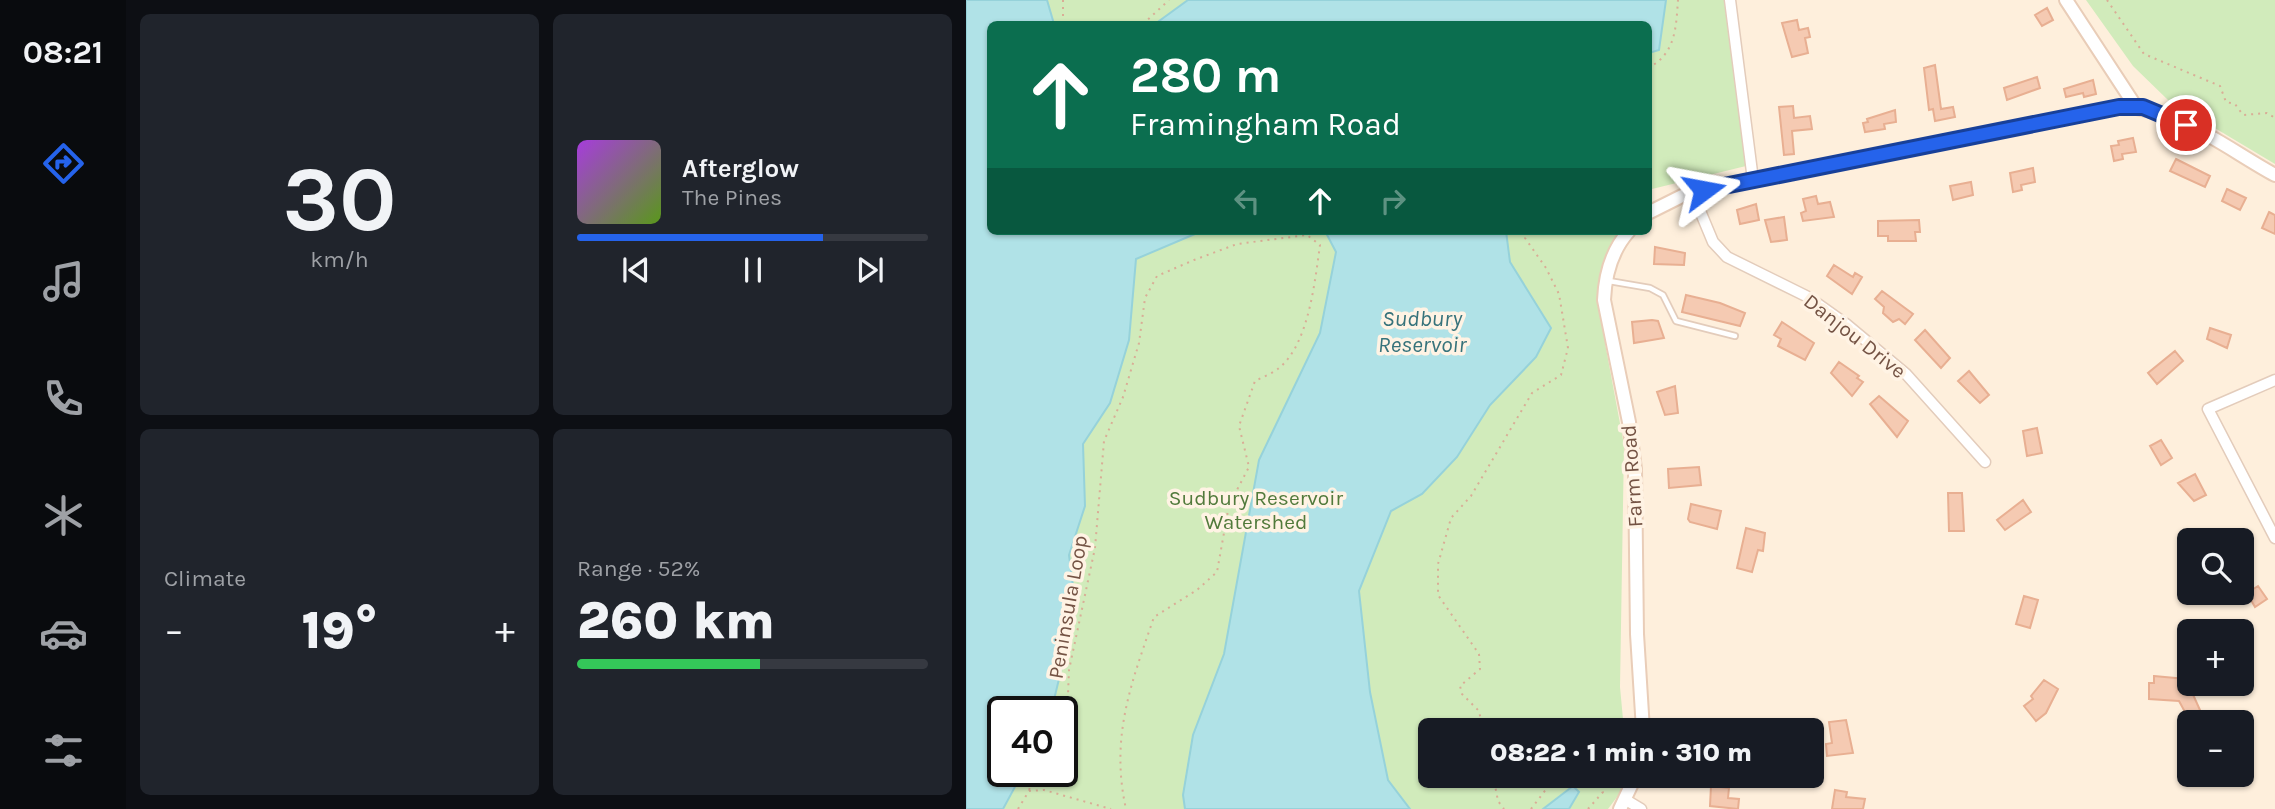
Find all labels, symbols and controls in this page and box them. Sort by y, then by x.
text: 08:21 [23,34,103,71]
text: 280 m [1130,47,1281,104]
icon: ahead [1015,49,1106,140]
pin [2156,95,2216,155]
text: Framingham Road [1130,106,1401,143]
icon: arrive [2167,106,2205,144]
icon: directions [39,139,88,188]
text: 30 [282,147,397,253]
text: Afterglow [682,153,799,184]
position arrow [1667,153,1741,227]
icon: left [1228,182,1266,220]
icon: ahead [1301,182,1339,220]
icon: right [1374,182,1412,220]
text: The Pines [682,184,782,211]
text: km/h [310,246,369,273]
icon: previous [617,251,655,289]
icon: pause [734,251,772,289]
icon: next [851,251,889,289]
icon: music [39,257,88,306]
street label: Danjou Drive [1799,289,1911,383]
water label: Sudbury Reservoir [1378,305,1467,358]
icon: phone [39,374,88,423]
street label: Farm Road [1616,424,1648,528]
park label: Sudbury Reservoir Watershed [1169,486,1344,534]
icon: climate [39,491,88,540]
map controls [2177,528,2254,787]
button: search [2177,528,2254,605]
street label: Peninsula Loop [1044,533,1092,681]
text: Range · 52% [577,555,700,582]
text: Climate [164,565,246,592]
text: 260 km [577,590,775,651]
text: 19° [301,600,378,661]
text: − [164,608,184,653]
text: + [495,608,515,653]
icon: car [39,609,88,658]
button: + [2177,619,2254,696]
speed limit sign: 40 [987,696,1078,787]
button: − [2177,710,2254,787]
icon: filters [39,726,88,775]
text: 08:22 · 1 min · 310 m [1490,737,1752,768]

